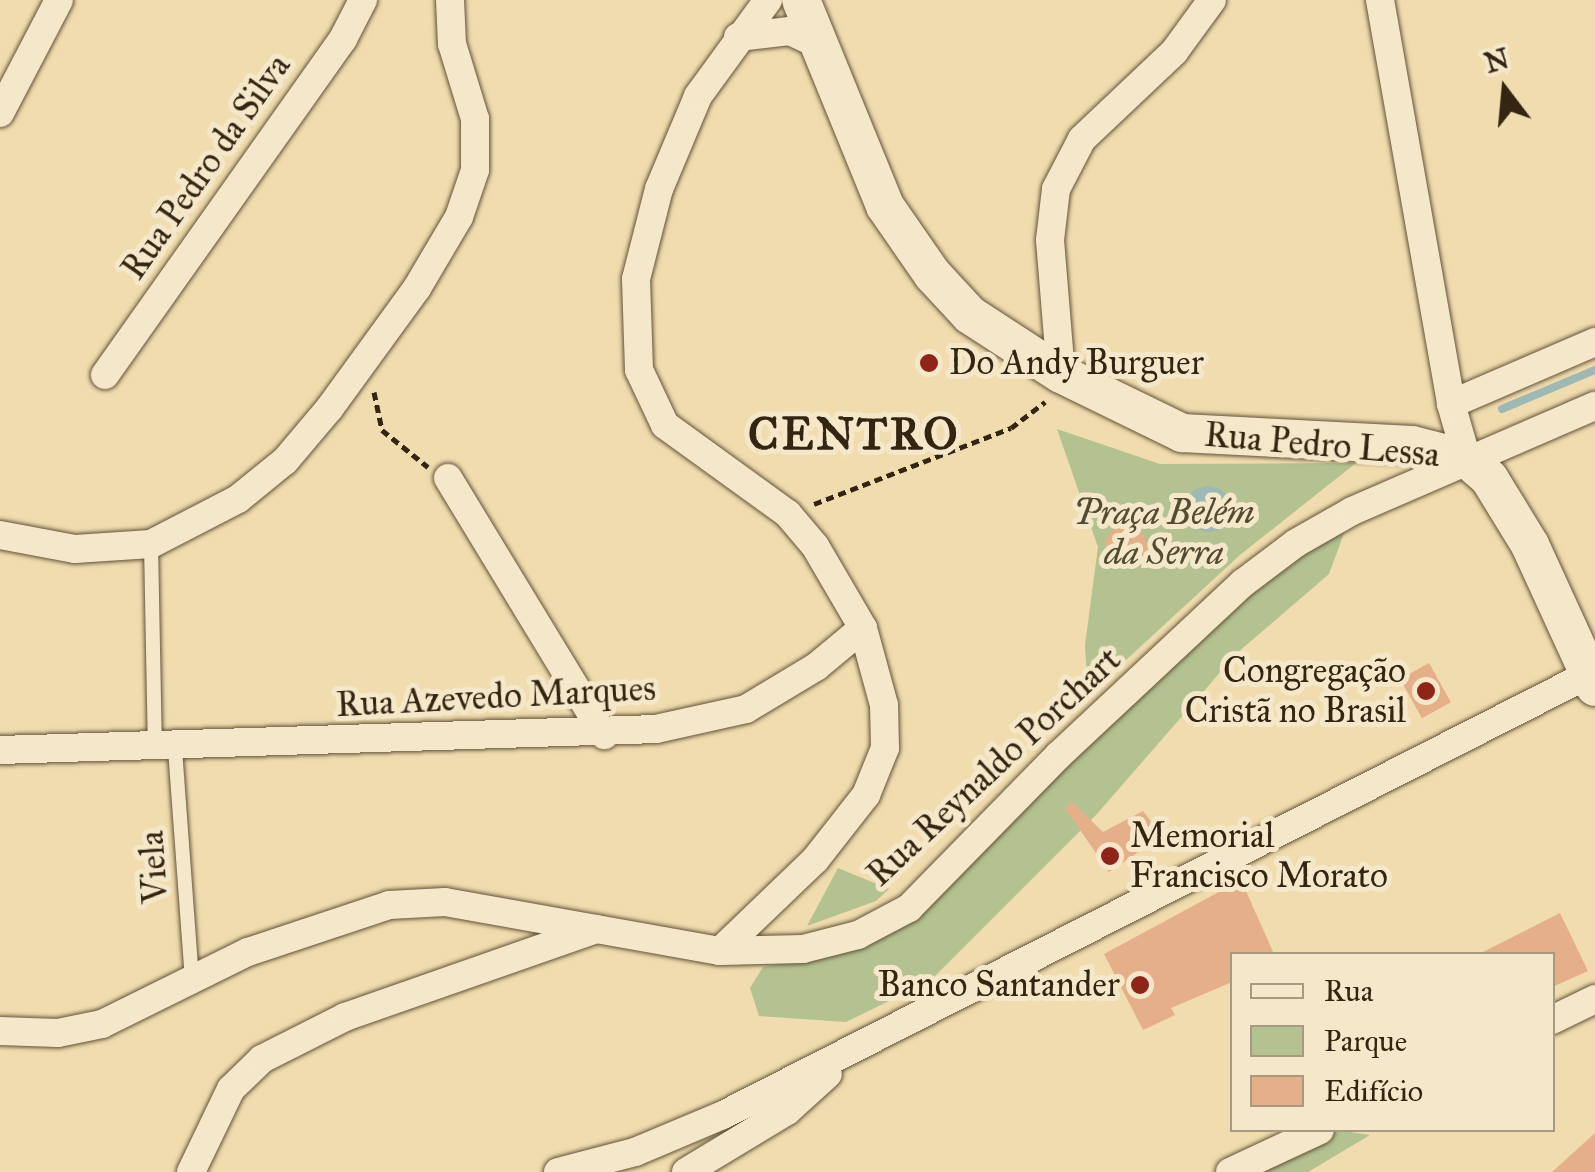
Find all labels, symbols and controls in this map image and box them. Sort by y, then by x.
north arrow [1455,40,1555,140]
text: N [1480,41,1513,81]
street label: Rua Pedro da Silva [113,46,299,288]
place label: Do Andy Burguer [949,342,1204,384]
marker: Do Andy Burguer [918,352,940,374]
district label: CENTRO [748,407,960,461]
street label: Rua Pedro Lessa [1203,414,1441,476]
park label: Praça Belém da Serra [1073,492,1255,574]
street label: Rua Reynaldo Porchart [859,639,1129,895]
place label: Congregação Cristã no Brasil [1185,650,1406,732]
street label: Rua Azevedo Marques [335,668,657,726]
marker: Congregação Cristã no Brasil [1415,680,1437,702]
place label: Memorial Francisco Morato [1130,815,1388,897]
street label: Viela [131,829,177,905]
marker: Memorial Francisco Morato [1099,845,1121,867]
legend [1230,952,1555,1132]
place label: Banco Santander [878,964,1120,1006]
text: Rua [1324,973,1374,1009]
marker: Banco Santander [1129,974,1151,996]
text: Parque [1324,1023,1407,1059]
text: Edifício [1324,1073,1423,1109]

